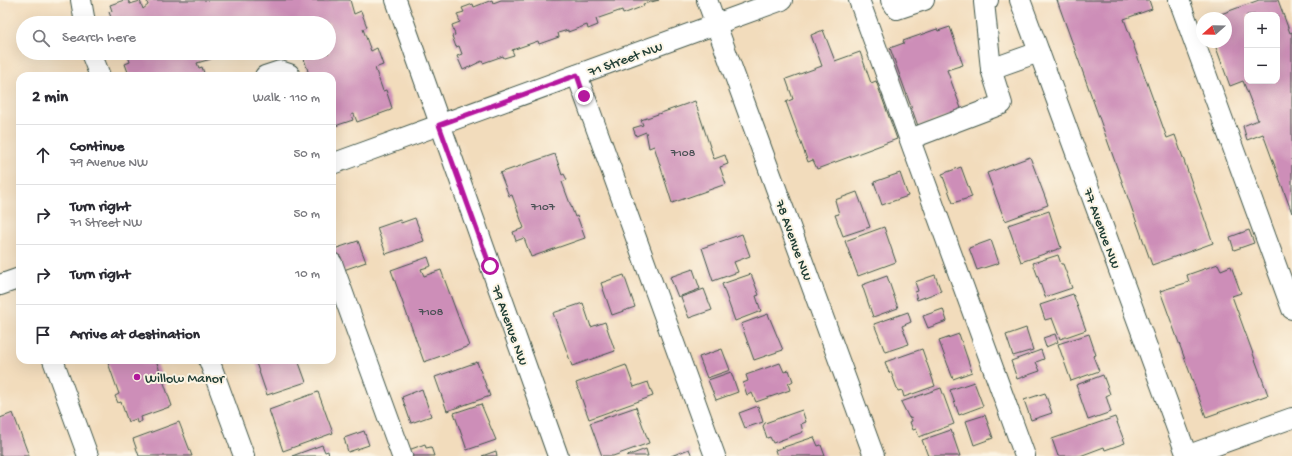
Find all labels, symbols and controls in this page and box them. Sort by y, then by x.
north arrow [1196,12,1232,48]
map controls [1244,12,1280,84]
button: + [1244,12,1280,48]
search box [16,16,336,60]
icon: search [30,27,52,49]
text: Search here [62,29,136,47]
street label: 71 Street NW [585,39,665,82]
button: − [1244,48,1280,84]
route end [575,87,593,105]
text: 2 min [32,88,68,108]
text: Walk · 110 m [253,91,320,106]
text: Continue [70,138,124,156]
icon: ahead [32,144,54,166]
text: 50 m [293,147,320,162]
house number: 7108 [670,147,696,161]
text: 79 Avenue NW [70,156,148,171]
street label: 77 Avenue NW [1078,185,1123,271]
street label: 78 Avenue NW [770,197,815,284]
text: Turn right [70,198,130,216]
house number: 7107 [530,201,556,215]
icon: right [32,204,54,226]
text: 50 m [293,207,320,222]
text: 71 Street NW [70,216,142,231]
route start [481,257,499,275]
icon: right [32,264,54,286]
text: Turn right [70,266,130,284]
text: 10 m [295,267,320,282]
street label: 79 Avenue NW [486,283,531,368]
house number: 7108 [418,306,444,320]
icon: arrive [32,324,54,346]
text: Arrive at destination [70,326,200,344]
place label: Willow Manor [145,371,225,388]
marker: Willow Manor [132,372,142,382]

